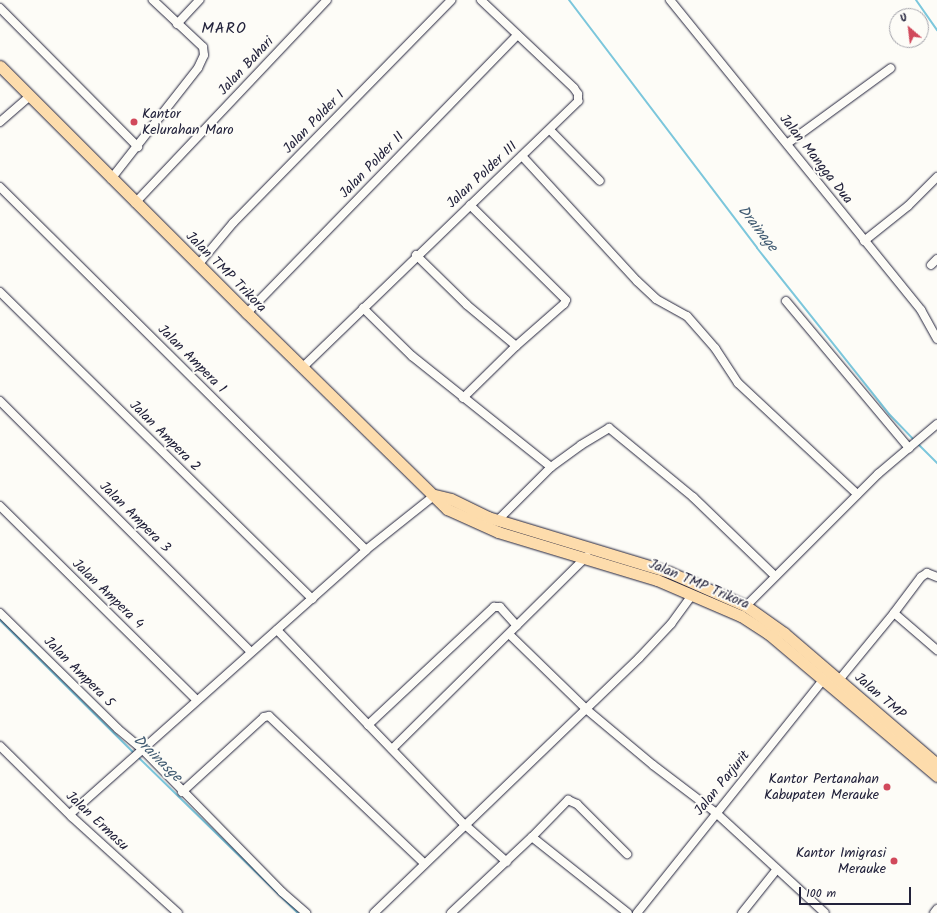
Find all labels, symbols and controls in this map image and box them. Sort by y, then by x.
north arrow [889,8,929,48]
text: U [897,9,911,28]
district label: MARO [201,19,247,39]
street label: Jalan Bahari [215,33,277,99]
street label: Jalan Polder I [280,87,348,157]
place label: Kantor Kelurahan Maro [142,106,234,138]
street label: Jalan Mangga Dua [776,111,856,207]
marker: Kantor Kelurahan Maro [129,117,139,127]
street label: Jalan Polder II [336,128,408,202]
street label: Jalan Polder III [443,138,521,212]
water label: Drainage [733,202,781,256]
street label: Jalan TMP Trikora [182,228,270,316]
street label: Jalan Ampera 1 [154,321,230,397]
street label: Jalan Ampera 2 [126,397,204,475]
street label: Jalan Ampera 3 [96,478,174,556]
street label: Jalan TMP Trikora [646,555,752,613]
street label: Jalan Ampera 4 [69,556,147,632]
street label: Jalan Ampera 5 [40,633,118,711]
street label: Jalan TMP [851,669,909,723]
water label: Drainasge [129,731,185,787]
street label: Jalan Parjurit [691,747,753,819]
place label: Kantor Pertanahan Kabupaten Merauke [764,771,879,804]
marker: Kantor Pertanahan Kabupaten Merauke [882,782,892,792]
street label: Jalan Ermasu [62,788,132,854]
place label: Kantor Imigrasi Merauke [796,845,886,878]
marker: Kantor Imigrasi Merauke [889,856,899,866]
scale bar [801,879,913,905]
text: 100 m [806,884,836,903]

